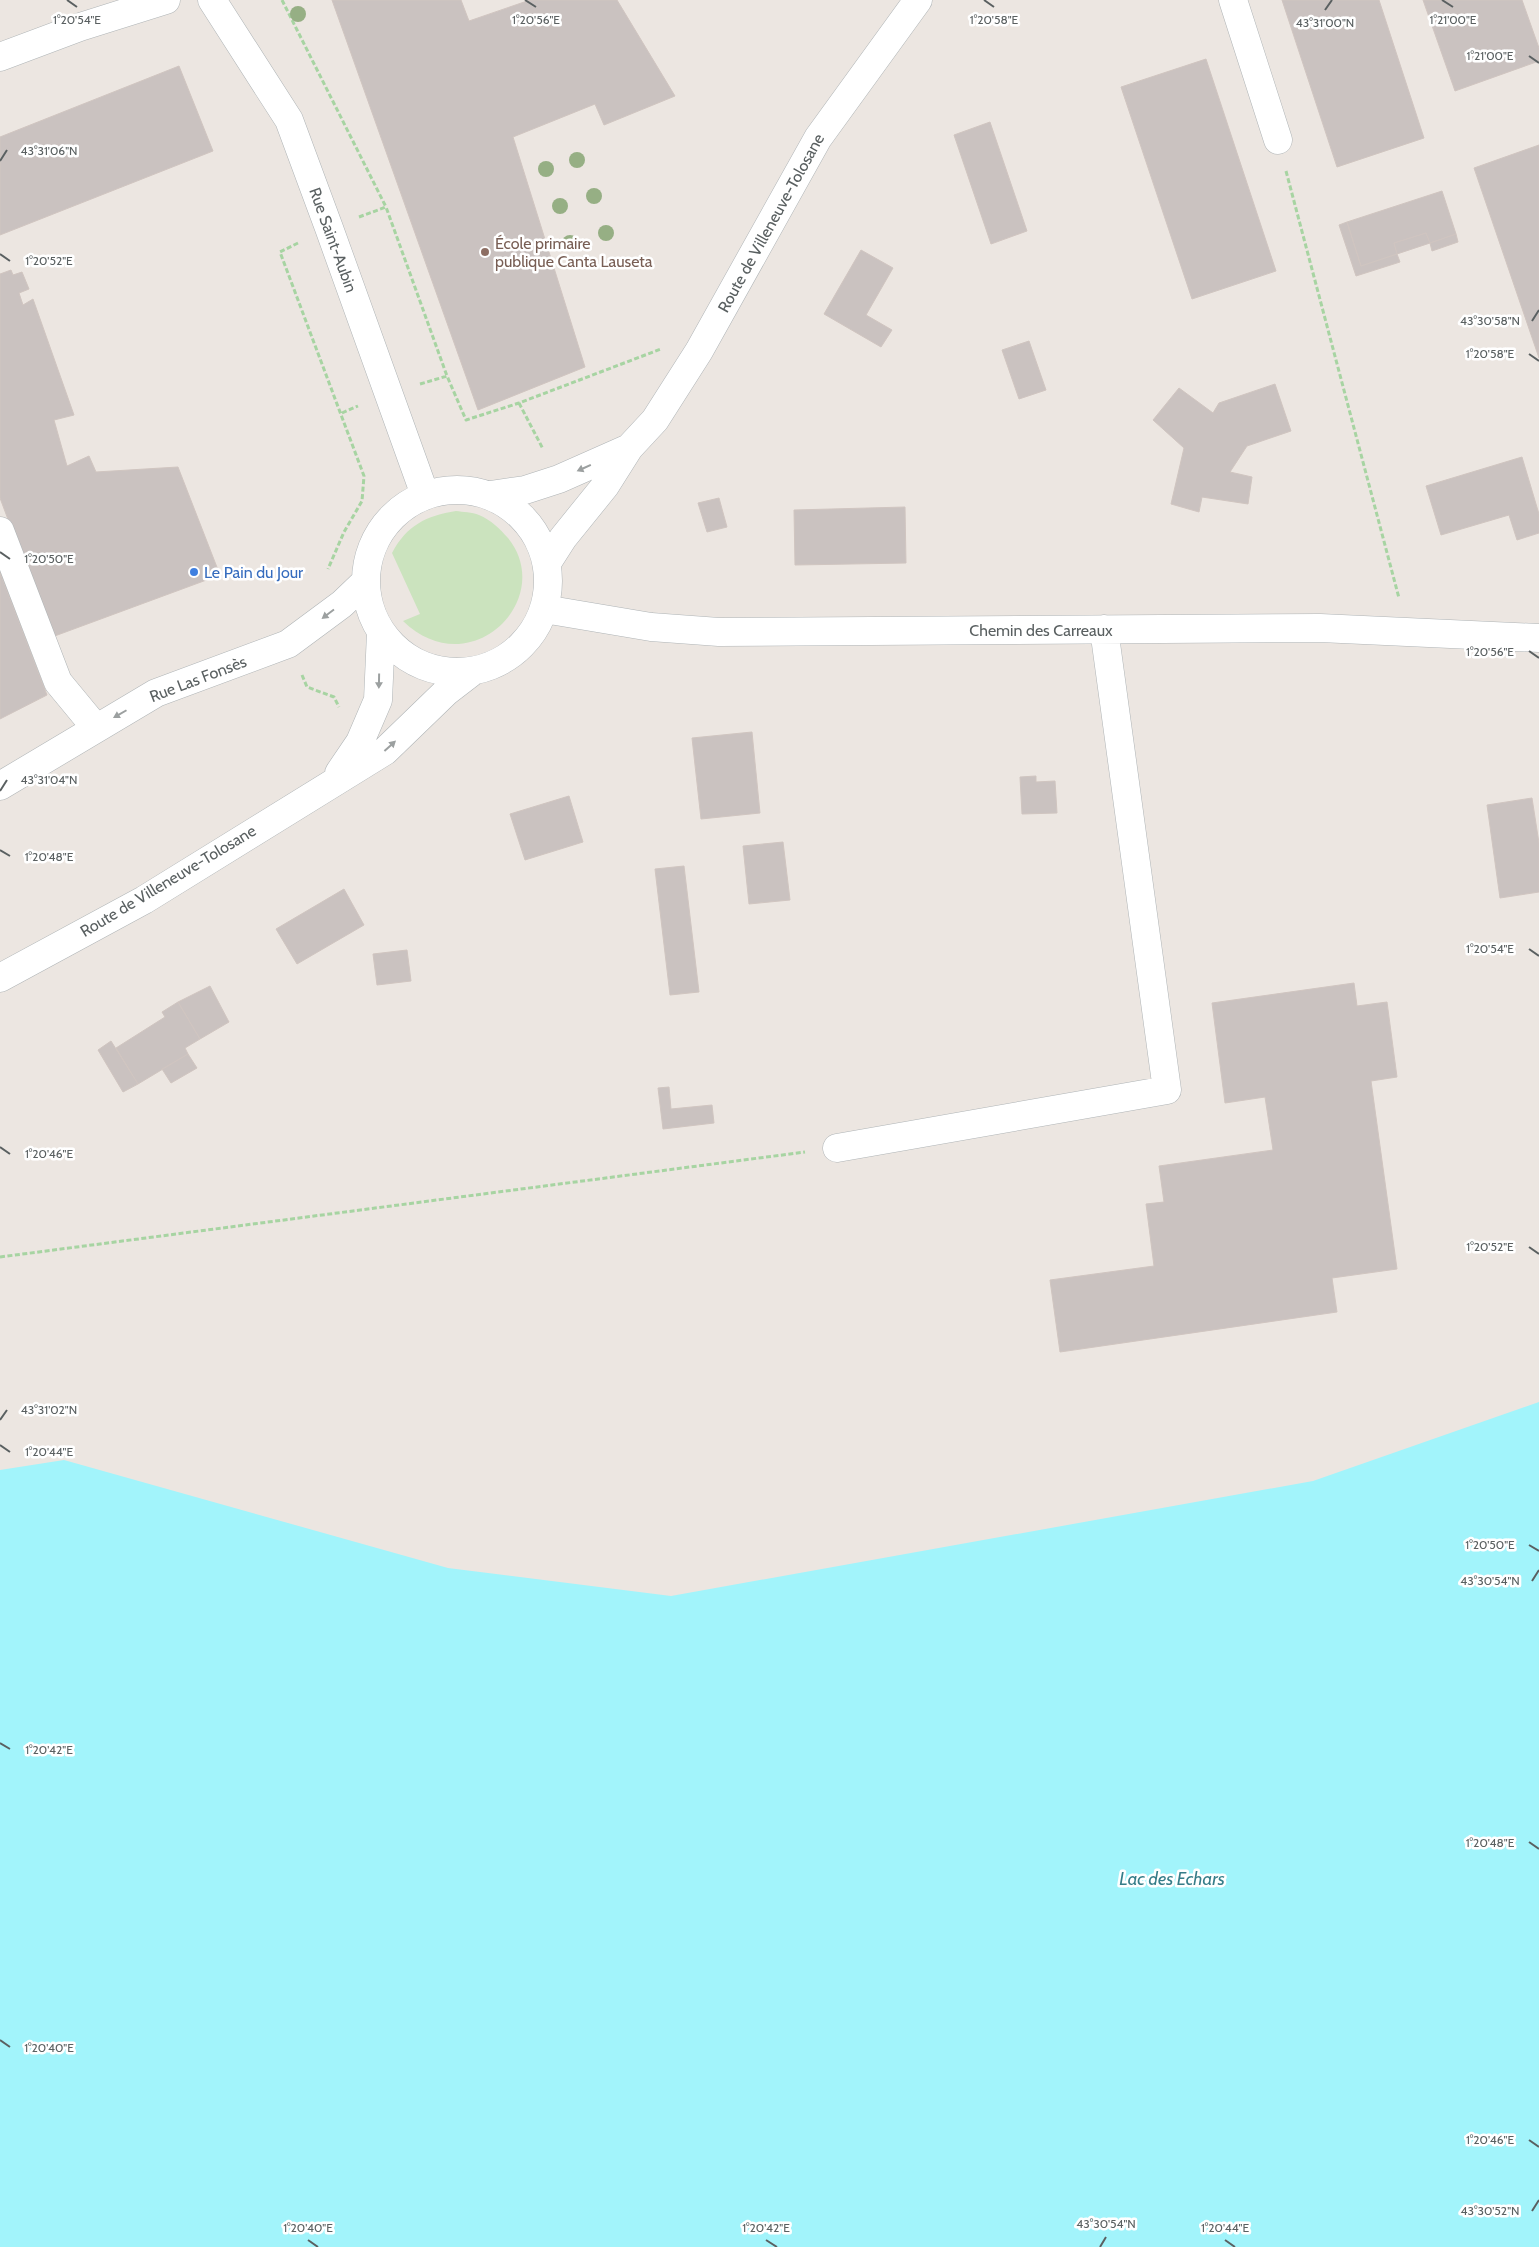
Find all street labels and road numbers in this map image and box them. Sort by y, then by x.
street label: Route de Villeneuve-Tolosane [714,130,828,316]
street label: Rue Saint-Aubin [305,185,361,295]
street label: Chemin des Carreaux [969,621,1113,640]
street label: Rue Las Fonsès [147,652,250,706]
street label: Route de Villeneuve-Tolosane [77,821,259,941]

